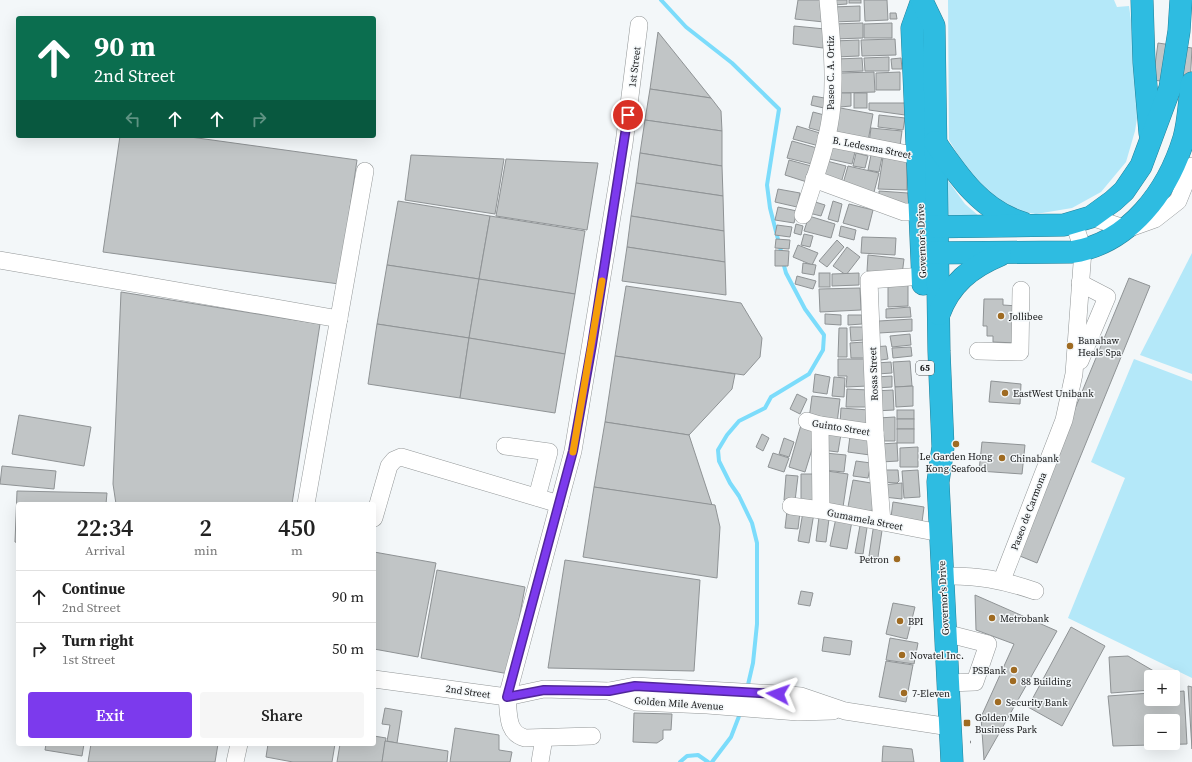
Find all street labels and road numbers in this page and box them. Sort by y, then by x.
street label: Paseo C. A. Ortiz [824,36,837,110]
street label: 1st Street [626,45,644,88]
street label: B. Ledesma Street [832,133,913,162]
street label: Governor's Drive [914,203,929,278]
street label: Rosas Street [866,346,881,401]
road number: 65 [916,361,934,375]
street label: Guinto Street [811,416,872,439]
street label: Paseo de Carmona [1008,469,1050,552]
street label: Gumamela Street [826,506,905,533]
street label: Governor's Drive [935,560,952,636]
street label: 2nd Street [445,682,492,701]
street label: Golden Mile Avenue [634,694,724,713]

